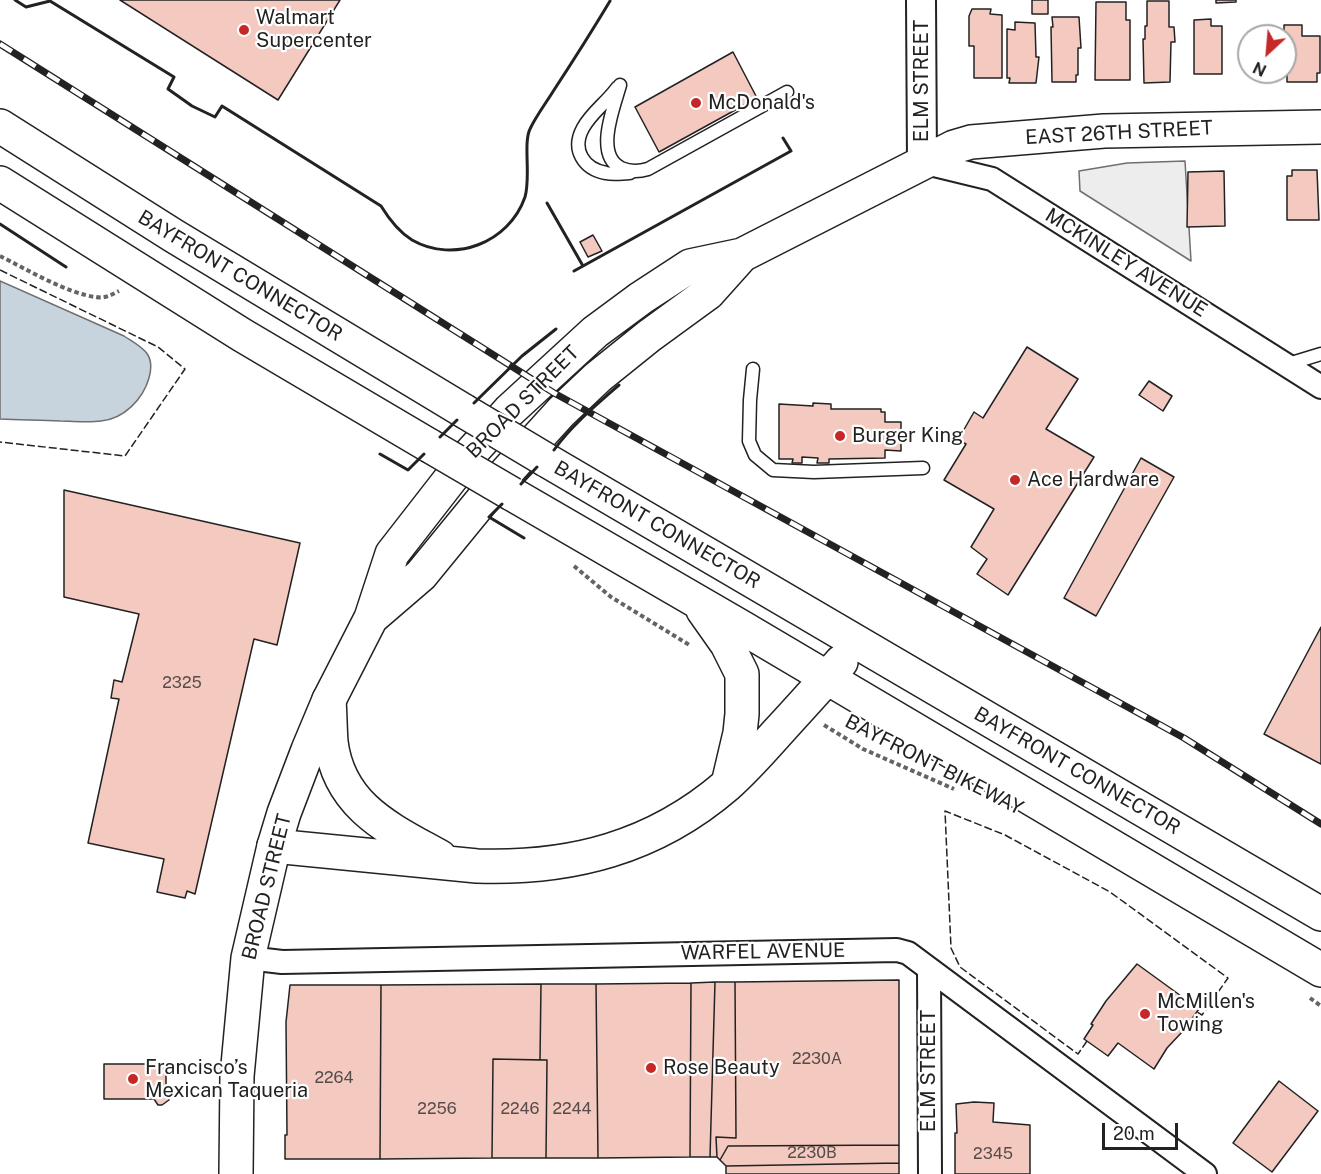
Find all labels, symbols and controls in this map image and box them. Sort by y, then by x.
place label: Walmart Supercenter [256,6,372,53]
street label: ELM STREET [910,20,934,142]
marker: Walmart Supercenter [237,23,251,37]
north arrow [1237,24,1297,84]
text: N [1250,58,1270,80]
place label: McDonald's [708,91,815,115]
marker: McDonald's [689,96,703,110]
street label: EAST 26TH STREET [1024,116,1214,150]
street label: MCKINLEY AVENUE [1041,203,1211,323]
street label: BAYFRONT CONNECTOR [133,205,347,347]
street label: BROAD STREET [462,341,584,463]
place label: Burger King [852,424,963,448]
marker: Burger King [833,429,847,443]
street label: BAYFRONT CONNECTOR [550,456,764,594]
place label: Ace Hardware [1027,468,1159,492]
marker: Ace Hardware [1008,473,1022,487]
house number: 2325 [162,673,202,693]
street label: BAYFRONT CONNECTOR [970,702,1184,840]
street label: BAYFRONT BIKEWAY [841,710,1027,820]
street label: BROAD STREET [237,812,297,962]
street label: WARFEL AVENUE [680,939,846,965]
place label: McMillen's Towing [1157,990,1255,1037]
marker: McMillen's Towing [1138,1007,1152,1021]
street label: ELM STREET [917,1010,941,1132]
house number: 2230A [792,1049,842,1069]
place label: Francisco’s Mexican Taqueria [145,1056,308,1103]
place label: Rose Beauty [663,1056,780,1080]
marker: Rose Beauty [644,1061,658,1075]
house number: 2264 [314,1068,354,1088]
marker: Francisco’s Mexican Taqueria [126,1072,140,1086]
house number: 2256 [417,1099,457,1119]
house number: 2246 [500,1099,540,1119]
house number: 2244 [552,1099,592,1119]
scale bar [1105,1111,1182,1149]
text: 20 m [1113,1123,1155,1144]
house number: 2230B [787,1143,837,1163]
house number: 2345 [973,1144,1013,1164]

